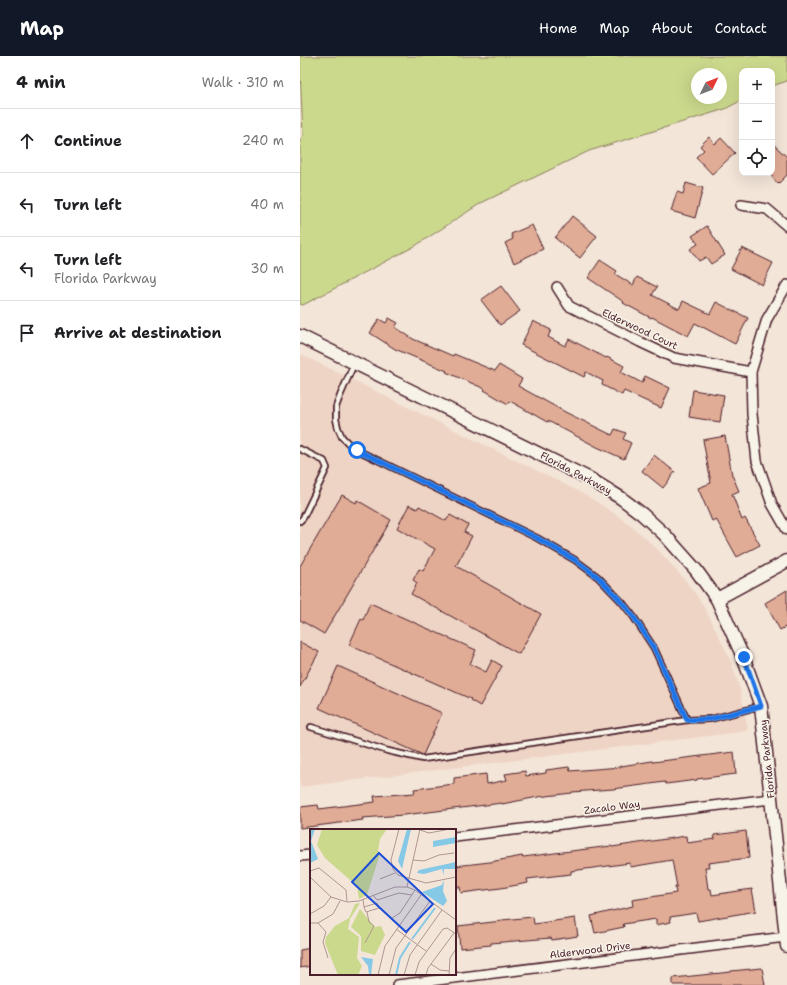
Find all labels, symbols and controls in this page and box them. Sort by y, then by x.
text: Map [20,16,64,41]
text: Home [539,19,578,37]
text: Map [600,19,630,37]
text: About [652,19,693,37]
text: Contact [715,19,767,37]
north arrow [691,68,727,104]
map controls [739,68,775,176]
button: + [739,68,775,104]
text: 4 min [16,71,66,93]
text: Walk · 310 m [202,74,284,91]
button: − [739,104,775,140]
icon: ahead [16,130,38,152]
text: Continue [54,131,122,151]
text: 240 m [242,132,284,149]
button: locate [739,140,775,176]
icon: left [16,194,38,216]
text: Turn left [54,195,122,215]
text: 40 m [250,196,284,213]
text: Turn left [54,250,122,270]
icon: left [16,258,38,280]
text: 30 m [250,260,284,277]
text: Florida Parkway [54,270,157,287]
street label: Elderwood Court [600,306,680,352]
icon: arrive [16,322,38,344]
text: Arrive at destination [54,323,222,343]
route start [348,441,366,459]
street label: Florida Parkway [538,449,614,497]
route end [735,648,753,666]
street label: Florida Parkway [756,719,778,799]
street label: Zacalo Way [583,797,641,817]
inset map [310,829,456,975]
street label: Alderwood Drive [549,939,632,961]

